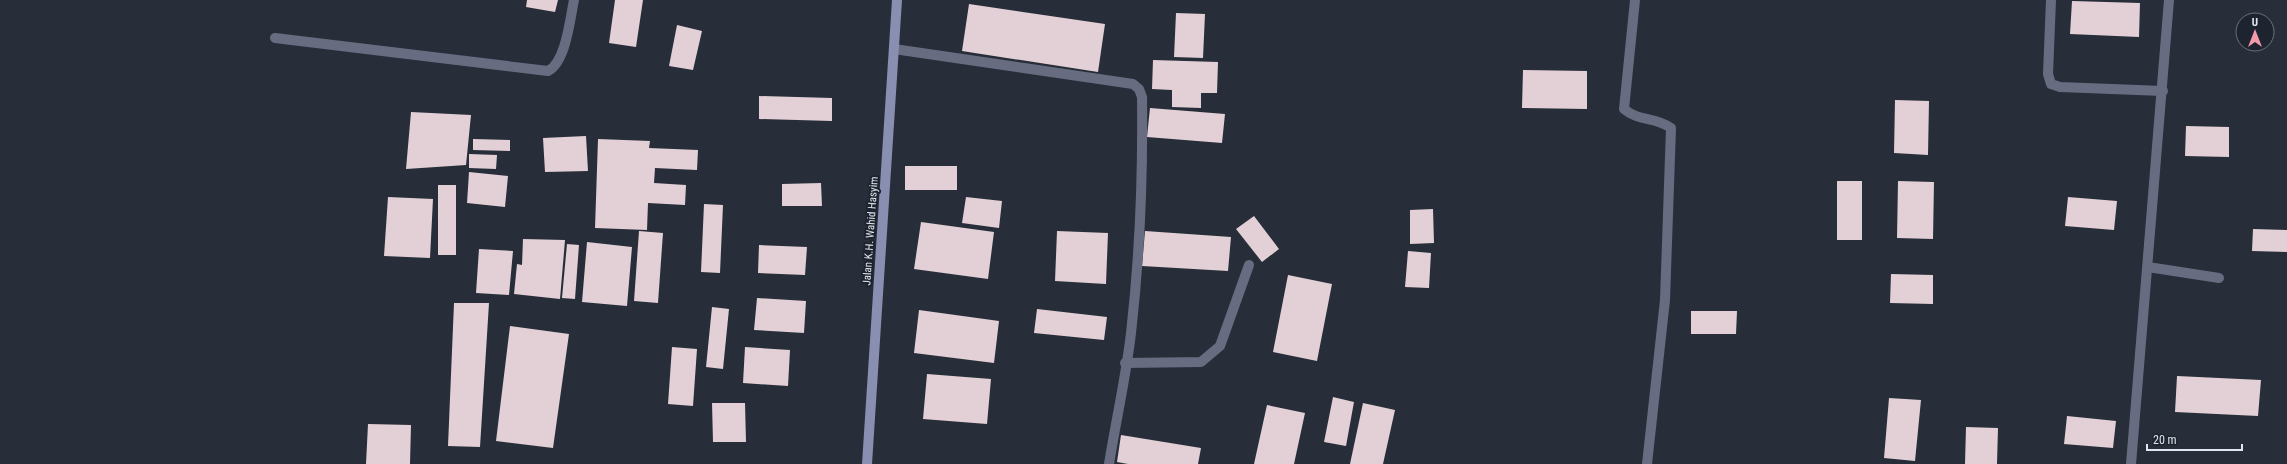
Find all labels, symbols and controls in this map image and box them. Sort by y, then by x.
north arrow [2235,12,2275,52]
text: U [2252,16,2258,29]
street label: Jalan K.H. Wahid Hasyim [860,176,881,286]
scale bar [2147,426,2242,452]
text: 20 m [2153,433,2177,447]

